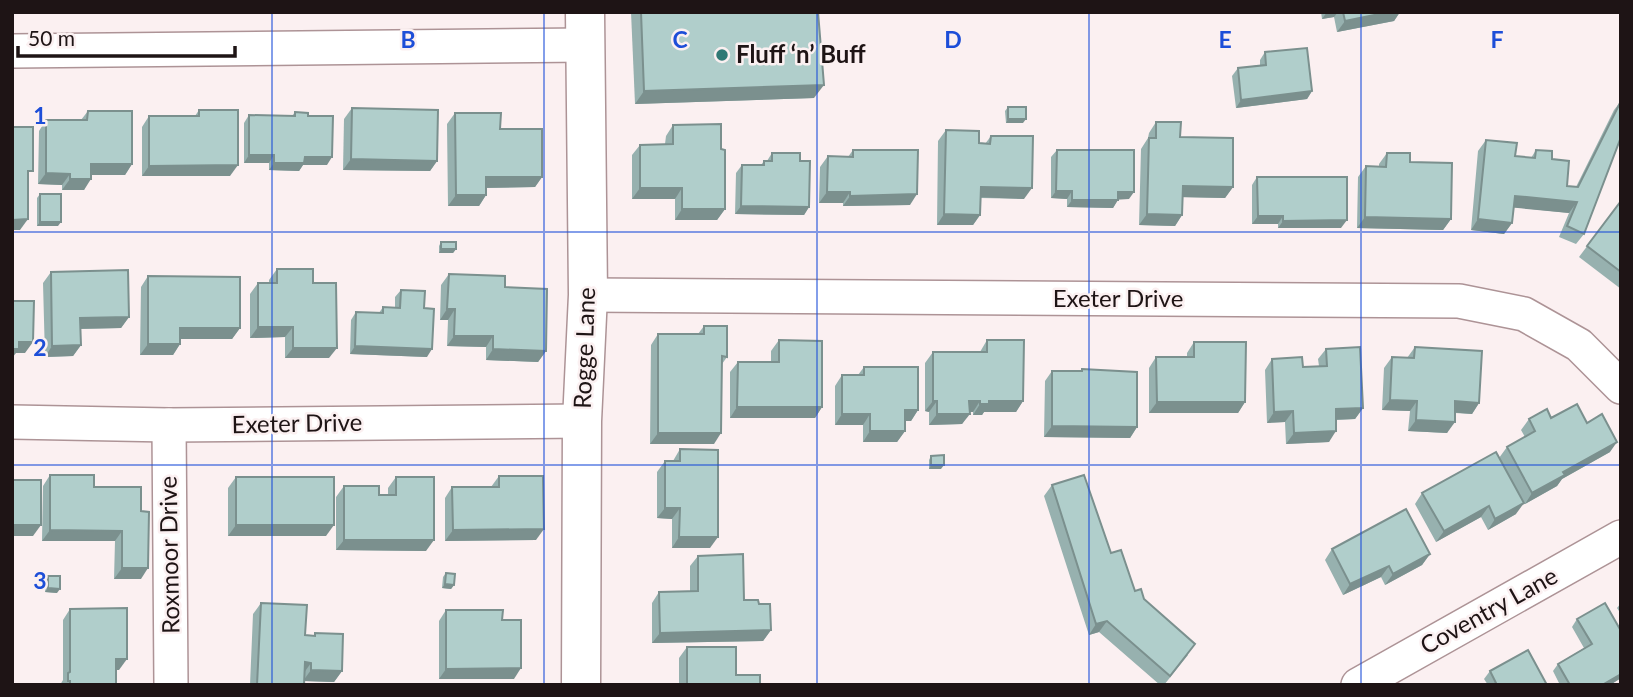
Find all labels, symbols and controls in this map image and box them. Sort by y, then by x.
scale bar [18,14,234,58]
text: 50 m [28,25,75,50]
text: B [400,25,416,53]
text: C [672,25,688,53]
text: D [944,25,962,53]
text: E [1218,25,1232,53]
text: F [1490,25,1504,53]
place label: Fluff ‘n’ Buff [736,39,866,68]
marker: Fluff ‘n’ Buff [714,47,730,63]
text: 1 [33,101,47,129]
street label: Exeter Drive [1053,283,1183,312]
street label: Rogge Lane [567,287,600,409]
text: 2 [33,333,47,361]
street label: Exeter Drive [231,407,363,438]
street label: Roxmoor Drive [153,476,184,634]
street label: Coventry Lane [1415,560,1562,659]
text: 3 [33,566,47,594]

